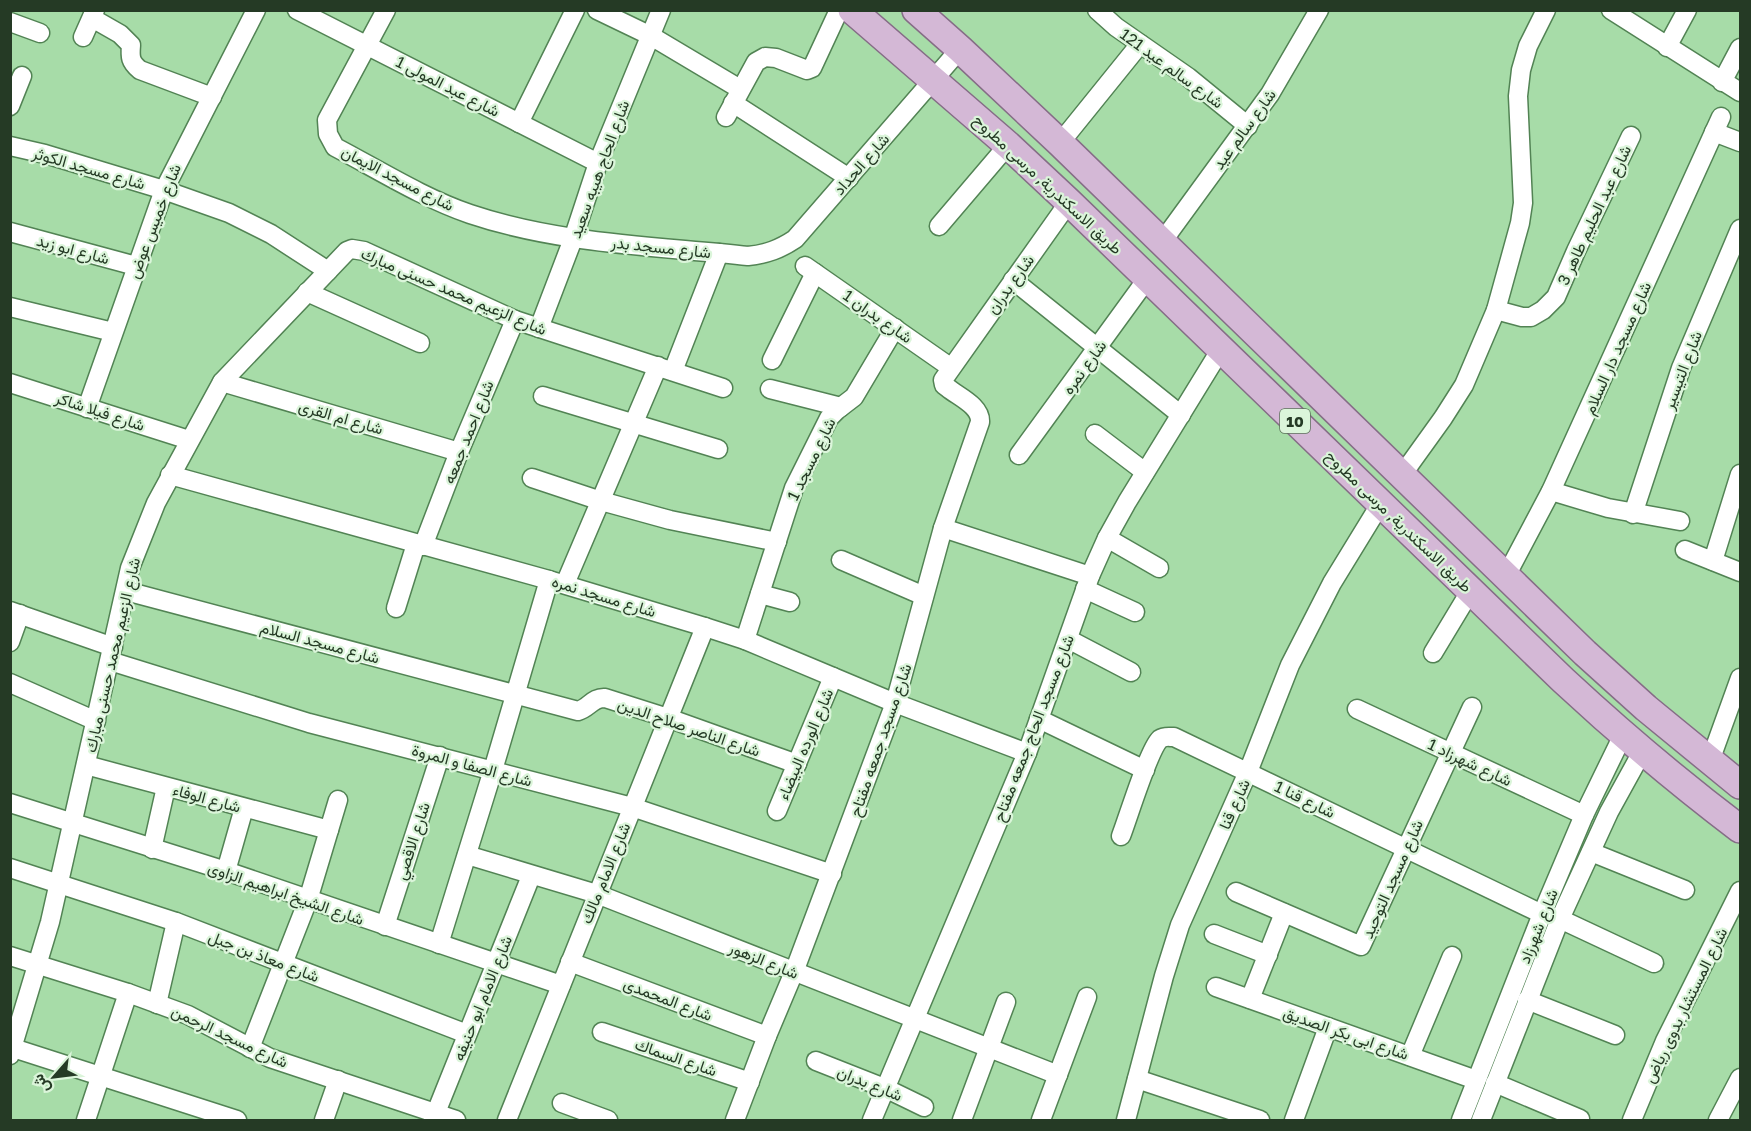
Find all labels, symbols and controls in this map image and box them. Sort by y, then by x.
street label: شارع سالم عيد 121 [1115,24,1228,114]
street label: شارع عبد المولى 1 [392,51,503,123]
street label: شارع سالم عيد [1208,85,1281,174]
street label: شارع الحاج هيبه سعيد [565,97,635,241]
street label: طريق الاسكندرية, مرسى مطروح [968,110,1127,260]
street label: شارع الحداد [829,129,895,200]
street label: شارع مسجد الايمان [337,141,458,217]
street label: شارع مسجد الكوثر [29,142,148,196]
street label: شارع عبد الحليم طاهر 3 [1553,142,1637,289]
street label: شارع خميس عوض [123,161,187,282]
street label: شارع ابو زيد [34,230,112,270]
street label: شارع مسجد بدر [609,232,712,264]
street label: شارع الزعيم محمد حسنى مبارك [357,243,550,341]
street label: شارع بدران [982,250,1040,319]
street label: شارع مسجد دار السلام [1579,278,1657,418]
street label: شارع بدران 1 [838,285,917,349]
street label: شارع التيسير [1658,328,1708,414]
street label: شارع نمره [1058,336,1112,399]
street label: شارع احمد جمعه [438,377,500,487]
street label: شارع فيلا شاكر [51,387,147,437]
street label: شارع ام القرى [296,395,386,441]
road number: 10 [1280,409,1310,433]
street label: شارع مسجد 1 [782,414,841,504]
street label: طريق الاسكندرية, مرسى مطروح [1320,446,1477,598]
street label: شارع الزعيم محمد حسنى مبارك [80,556,146,755]
street label: شارع مسجد نمره [549,571,658,623]
street label: شارع مسجد السلام [258,616,382,669]
street label: شارع مسجد الحاج جمعه مفتاح [988,632,1080,825]
street label: شارع مسجد جمعه مفتاح [844,661,917,820]
street label: شارع الورده البيضاء [773,685,839,803]
street label: شارع الناصر صلاح الدين [615,693,763,763]
street label: شارع شهرزاد 1 [1424,734,1515,792]
street label: شارع الصفا و المروة [409,739,534,793]
street label: شارع قنا [1214,776,1256,833]
street label: شارع قنا 1 [1271,776,1339,824]
street label: شارع الوفاء [170,779,243,819]
street label: شارع الاقصي [390,800,438,884]
street label: شارع مسجد التوحيد [1357,817,1429,942]
street label: شارع الامام مالك [576,820,636,927]
street label: شارع الشيخ ابراهيم الزاوى [205,857,367,931]
street label: شارع شهرزاد [1514,886,1564,967]
street label: شارع المستشار بدوى رياض [1639,924,1733,1087]
street label: شارع معاذ بن جبل [205,926,322,988]
street label: شارع الامام ابو حنيفه [448,933,518,1064]
street label: شارع الزهور [725,937,802,985]
street label: شارع المحمدى [620,973,715,1027]
street label: شارع مسجد الرحمن [168,1000,291,1074]
street label: شارع ابى بكر الصديق [1280,1002,1411,1066]
street label: شارع السماك [632,1034,720,1082]
north arrow [24,1047,84,1107]
street label: شارع بدران [834,1061,905,1107]
text: ش [27,1071,54,1097]

